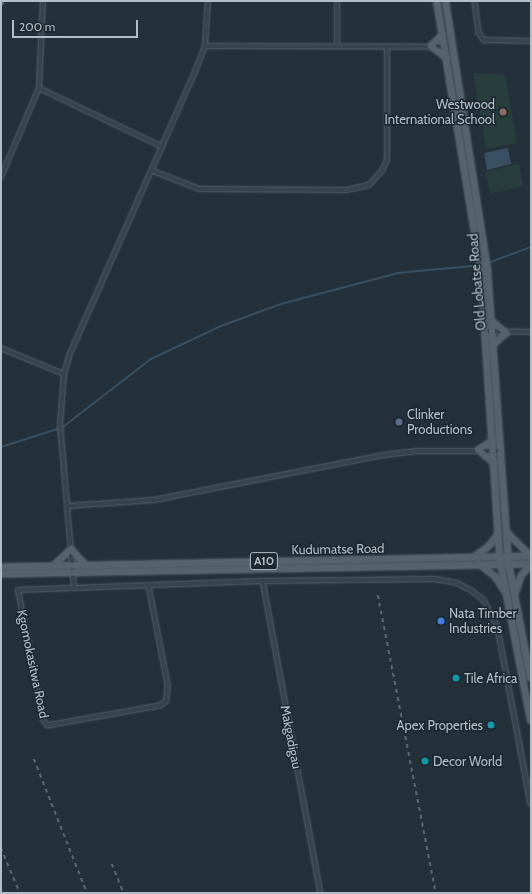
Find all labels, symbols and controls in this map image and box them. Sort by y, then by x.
scale bar [14,12,140,38]
text: 200 m [19,19,55,34]
place label: Westwood International School [384,97,495,128]
marker: Westwood International School [498,107,508,117]
street label: Old Lobatse Road [465,233,489,331]
place label: Clinker Productions [407,407,472,438]
marker: Clinker Productions [394,417,404,427]
street label: Kudumatse Road [291,540,385,558]
road number: A10 [249,551,279,571]
place label: Nata Timber Industries [449,606,517,637]
street label: Kgomokasitwa Road [14,608,52,720]
marker: Nata Timber Industries [436,616,446,626]
place label: Tile Africa [464,670,517,686]
marker: Tile Africa [451,673,461,683]
street label: Makgadigau [277,704,305,770]
place label: Apex Properties [396,717,483,733]
marker: Apex Properties [486,720,496,730]
place label: Decor World [433,753,502,769]
marker: Decor World [420,756,430,766]

